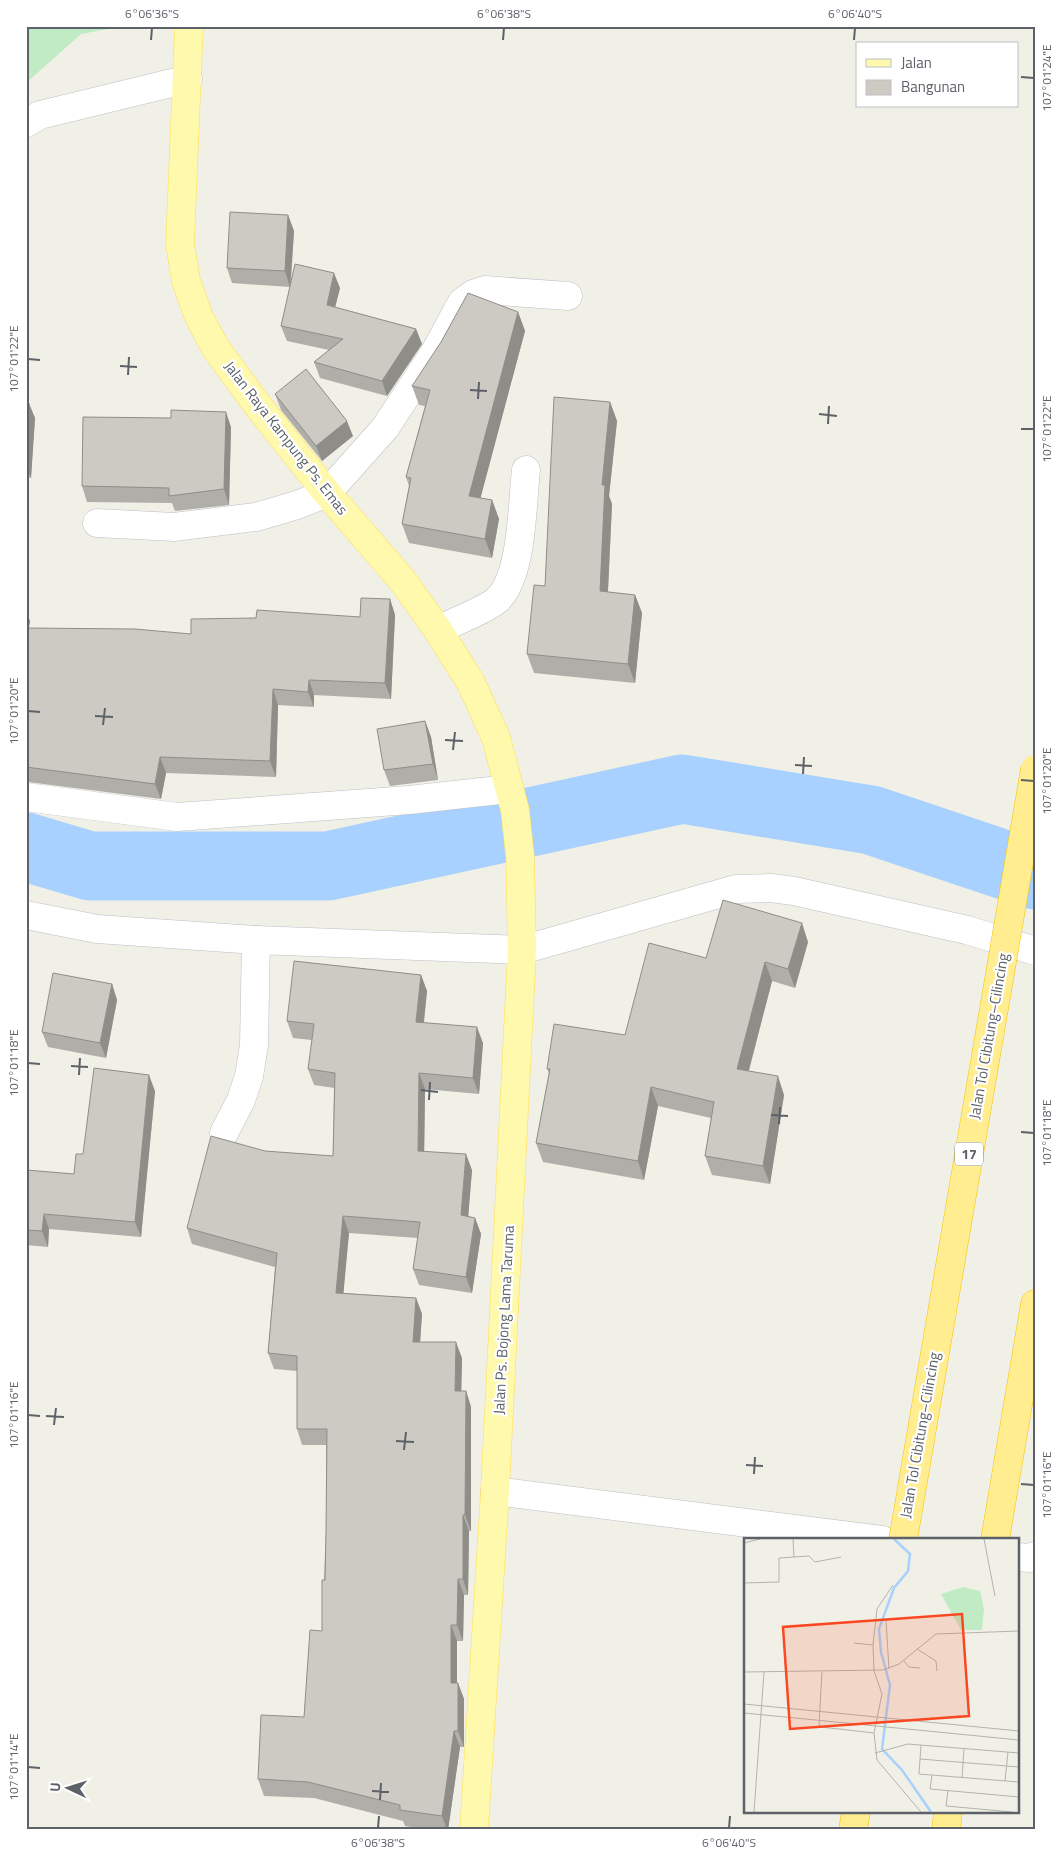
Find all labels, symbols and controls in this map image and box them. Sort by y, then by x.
text: 6°06'36"S [125,4,179,23]
text: 6°06'38"S [477,4,531,23]
text: 6°06'40"S [828,4,882,23]
legend [856,42,1018,108]
text: 107°01'24"E [1037,44,1056,112]
text: Jalan [901,51,932,74]
text: Bangunan [901,75,965,98]
text: 107°01'22"E [4,325,23,393]
street label: Jalan Raya Kampung Ps. Emas [219,356,354,520]
text: 107°01'22"E [1037,395,1056,463]
text: 107°01'20"E [4,677,23,745]
text: 107°01'20"E [1037,747,1056,815]
street label: Jalan Tol Cibitung–Cilincing [963,951,1014,1121]
text: 107°01'18"E [4,1029,23,1097]
text: 107°01'18"E [1037,1099,1056,1167]
road number: 17 [955,1142,983,1166]
street label: Jalan Ps. Bojong Lama Taruma [487,1224,520,1415]
street label: Jalan Tol Cibitung–Cilincing [894,1350,945,1520]
text: 107°01'16"E [4,1381,23,1449]
text: 107°01'16"E [1037,1451,1056,1519]
inset map [744,1538,1018,1814]
text: 107°01'14"E [4,1733,23,1801]
north arrow [42,1764,92,1814]
text: U [44,1782,65,1792]
text: 6°06'38"S [351,1833,405,1852]
text: 6°06'40"S [702,1833,756,1852]

